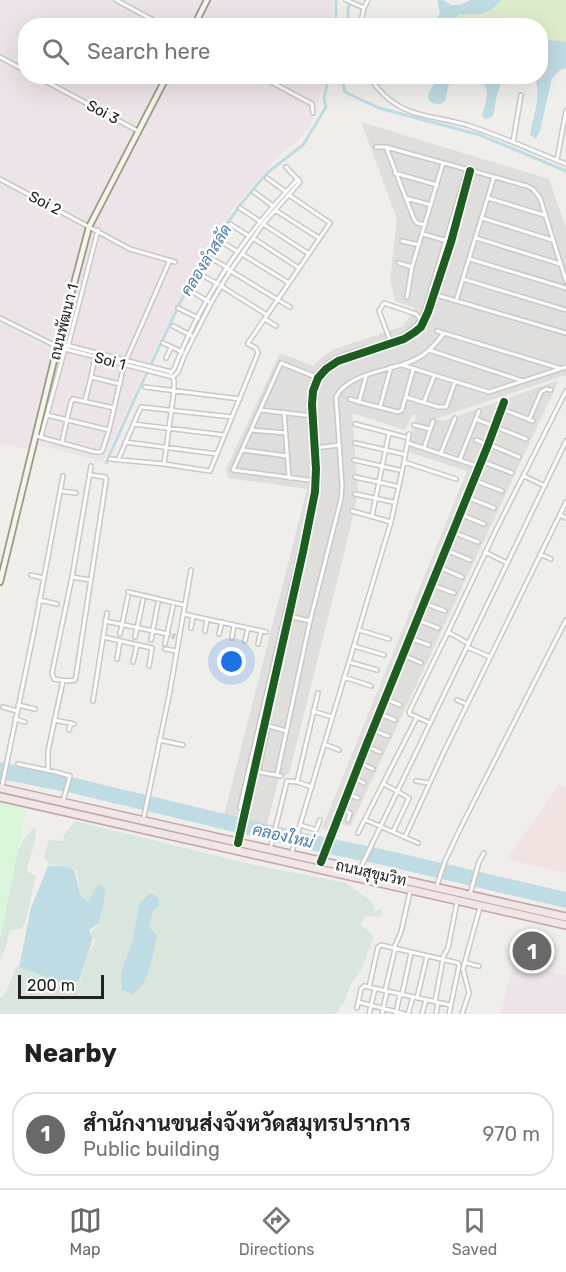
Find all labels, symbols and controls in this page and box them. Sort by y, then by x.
search box [18,18,548,84]
icon: search [39,35,72,68]
text: Search here [87,38,210,65]
street label: Soi 3 [84,96,122,128]
street label: Soi 2 [26,187,64,219]
water label: คลองลำสลัด [176,220,235,299]
street label: ถนนพัฒนา 1 [46,282,82,362]
street label: Soi 1 [92,348,128,374]
your location [217,647,246,676]
water label: คลองใหม่ [251,818,317,852]
street label: ถนนสุขุมวิท [333,856,408,892]
pin: 1 [512,928,552,974]
scale bar [18,972,104,1000]
text: 200 m [27,976,75,995]
text: Nearby [24,1038,117,1069]
text: สำนักงานขนส่งจังหวัดสมุทรปราการ [83,1110,411,1137]
text: 1 [41,1122,50,1146]
text: 970 m [483,1122,540,1146]
text: Public building [83,1137,220,1161]
tab: Map [69,1204,102,1259]
tab: Directions [239,1204,315,1259]
tab: Saved [452,1204,497,1259]

